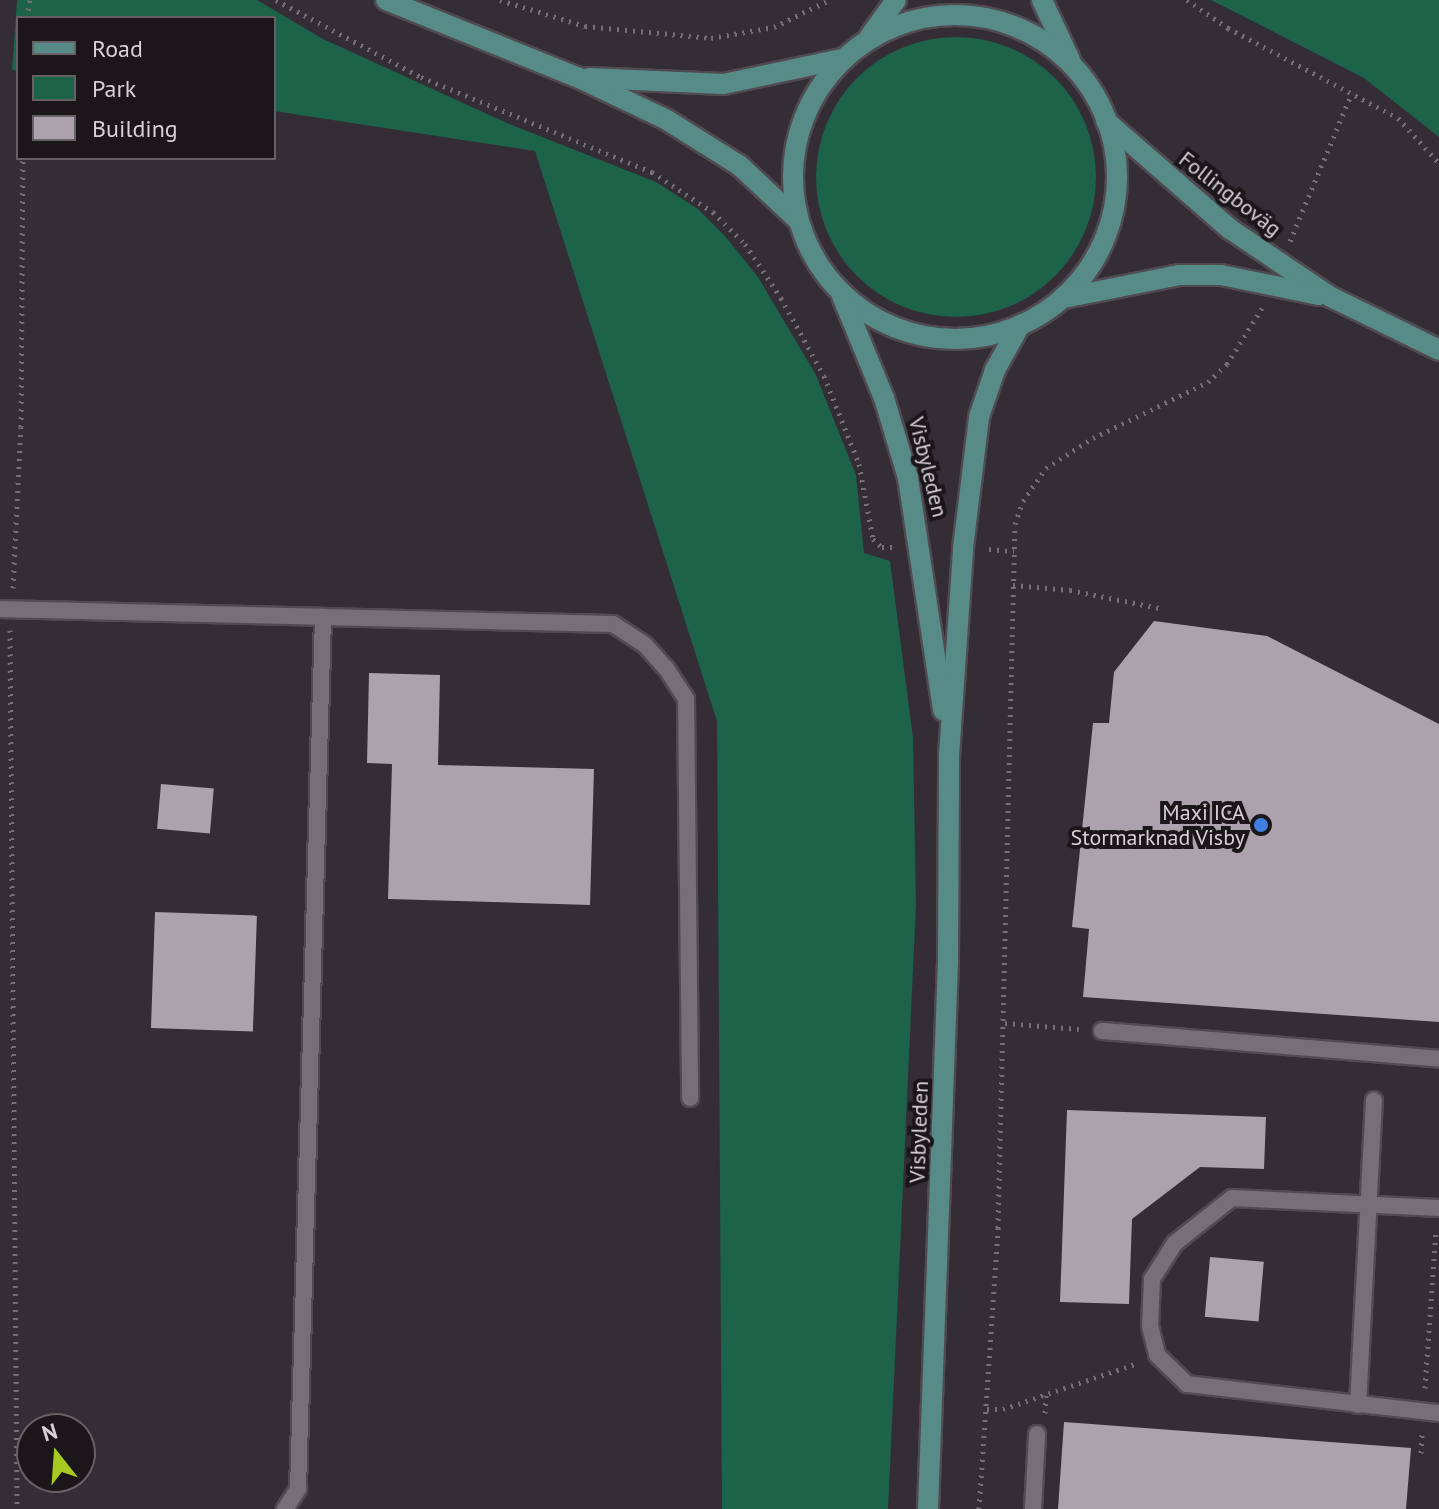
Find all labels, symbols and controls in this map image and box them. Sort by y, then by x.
legend [16,16,276,160]
text: Road [92,33,143,64]
text: Park [92,73,136,104]
text: Building [92,113,178,144]
street label: Follingboväg [1174,146,1286,242]
street label: Visbyleden [903,414,953,520]
place label: Maxi ICA Stormarknad Visby [1070,799,1245,850]
marker: Maxi ICA Stormarknad Visby [1252,816,1270,834]
street label: Visbyleden [904,1080,934,1184]
north arrow [16,1413,96,1493]
text: N [39,1416,61,1447]

